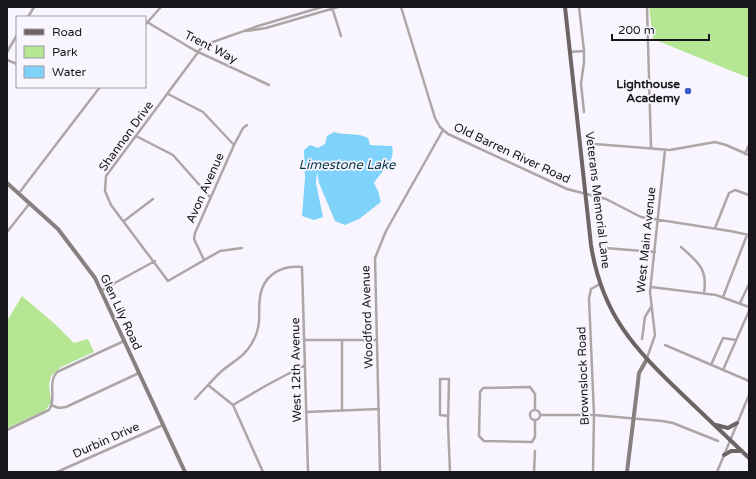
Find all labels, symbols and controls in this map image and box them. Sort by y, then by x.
legend [16,16,146,88]
scale bar [612,16,709,42]
text: 200 m [618,23,655,37]
text: Road [52,25,82,39]
street label: Trent Way [182,28,240,67]
text: Park [52,45,78,59]
text: Water [52,65,87,79]
place label: Lighthouse Academy [616,77,681,106]
marker: Lighthouse Academy [683,86,693,96]
street label: Shannon Drive [96,98,156,174]
street label: Old Barren River Road [451,120,573,186]
street label: Veterans Memorial Lane [583,131,613,270]
street label: Avon Avenue [183,150,227,225]
water label: Limestone Lake [299,157,396,173]
street label: West Main Avenue [633,186,659,294]
street label: Woodford Avenue [358,265,376,369]
street label: Glen Lily Road [97,272,145,352]
street label: West 12th Avenue [288,317,304,423]
street label: Brownslock Road [574,326,592,426]
street label: Durbin Drive [71,419,142,461]

